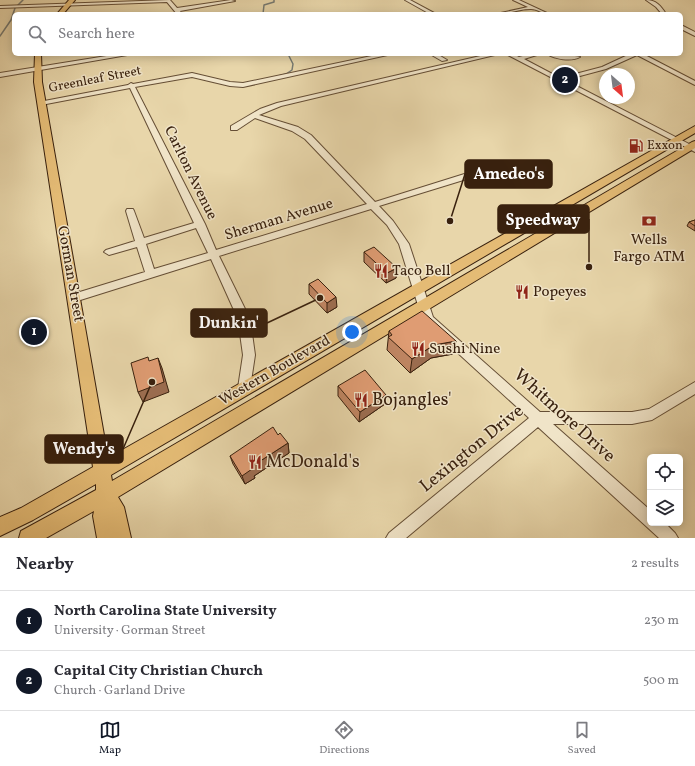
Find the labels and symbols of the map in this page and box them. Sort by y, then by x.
street label: Greenleaf Street [47,62,143,98]
pin: 2 [552,65,578,95]
north arrow [599,68,635,104]
street label: Carlton Avenue [158,122,222,224]
place label: Exxon [647,137,683,155]
fuel station icon: Exxon [628,138,644,154]
callout: Amedeo's [465,160,552,188]
text: Amedeo's [473,164,545,186]
street label: Sherman Avenue [222,194,336,246]
callout: Speedway [498,205,589,233]
text: Speedway [506,210,580,232]
bank icon: Wells Fargo ATM [641,213,657,229]
street label: Gorman Street [51,224,89,324]
place label: Wells Fargo ATM [613,230,685,268]
place label: Taco Bell [392,261,450,282]
restaurant icon: Taco Bell [373,263,389,279]
place label: Popeyes [533,282,586,303]
restaurant icon: Popeyes [514,284,530,300]
callout: Dunkin' [191,309,267,337]
text: Dunkin' [199,313,259,335]
pin: 1 [21,317,47,347]
your location [342,322,362,342]
street label: Western Boulevard [216,331,334,411]
place label: Sushi Nine [429,339,500,360]
restaurant icon: Sushi Nine [410,341,426,357]
street label: Whitmore Drive [508,363,620,469]
place label: Bojangles' [372,388,452,413]
restaurant icon: Bojangles' [353,392,369,408]
street label: Lexington Drive [415,399,529,499]
callout: Wendy's [45,435,123,463]
text: Wendy's [53,439,115,461]
place label: McDonald's [266,450,360,475]
restaurant icon: McDonald's [247,454,263,470]

